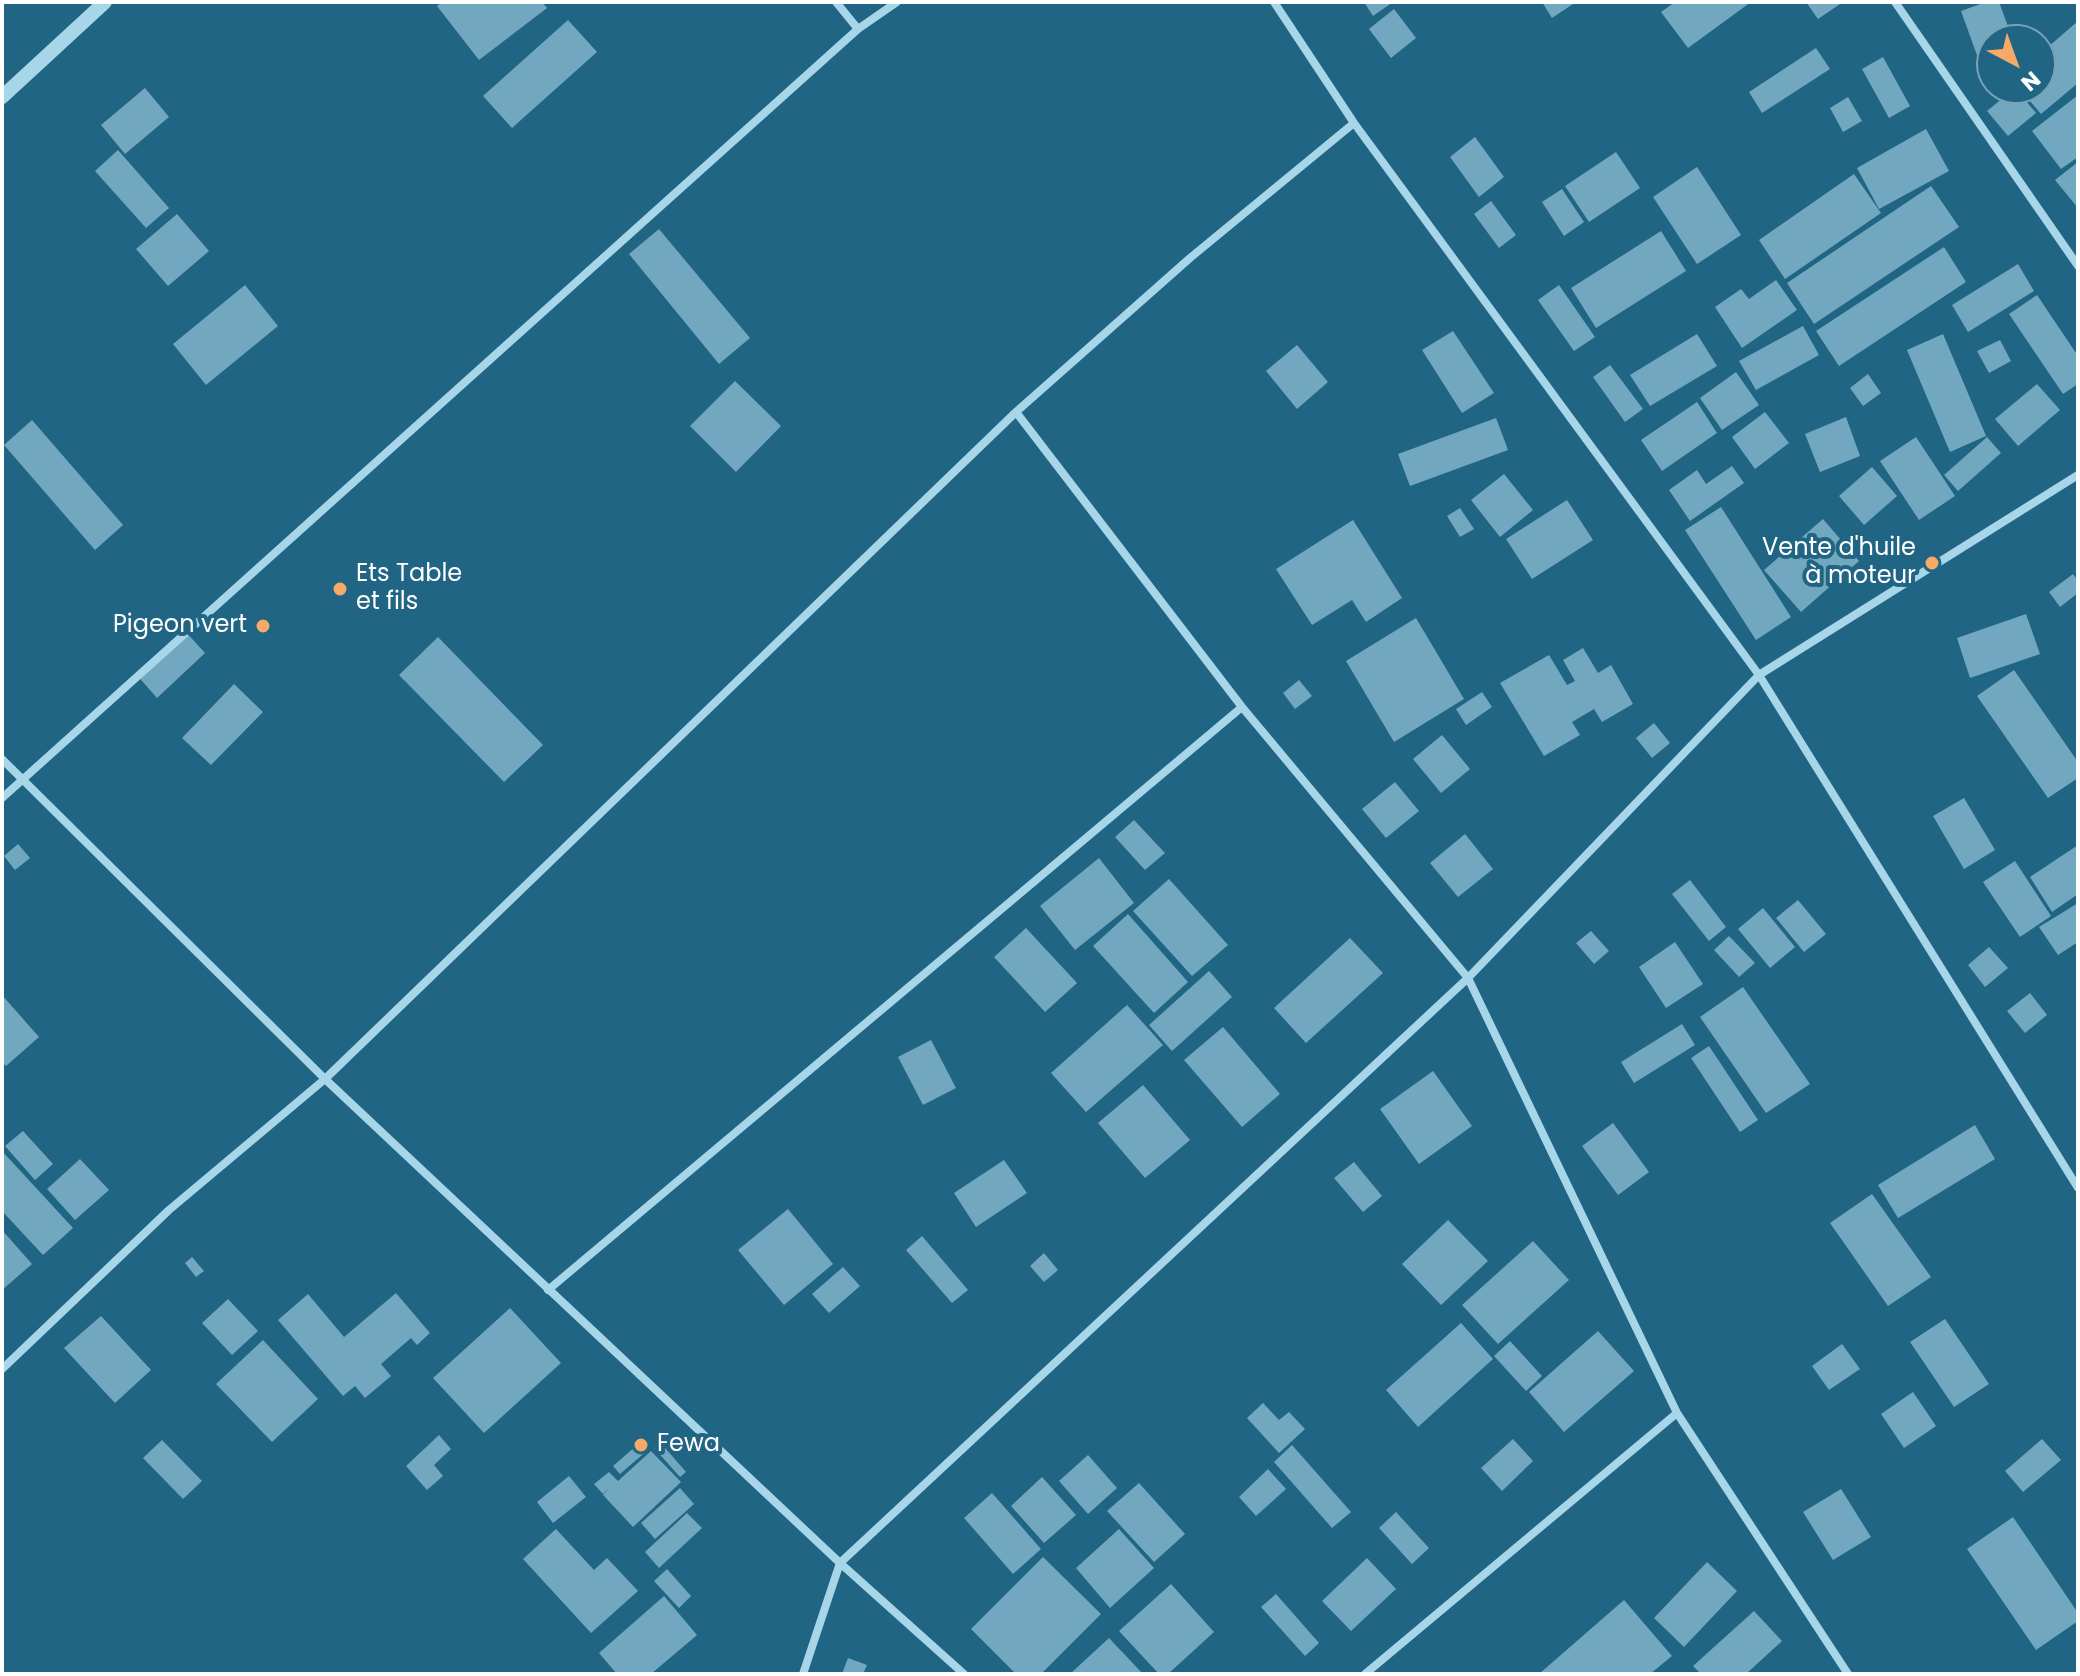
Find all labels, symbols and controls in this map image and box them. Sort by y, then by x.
north arrow [1976,24,2056,104]
text: N [2014,64,2047,98]
place label: Vente d'huile à moteur [1762,535,1916,591]
marker: Vente d'huile à moteur [1923,554,1941,572]
place label: Ets Table et fils [356,561,462,617]
marker: Ets Table et fils [331,580,349,598]
place label: Pigeon vert [113,612,247,640]
marker: Pigeon vert [254,617,272,635]
place label: Fewa [657,1431,720,1459]
marker: Fewa [632,1436,650,1454]

